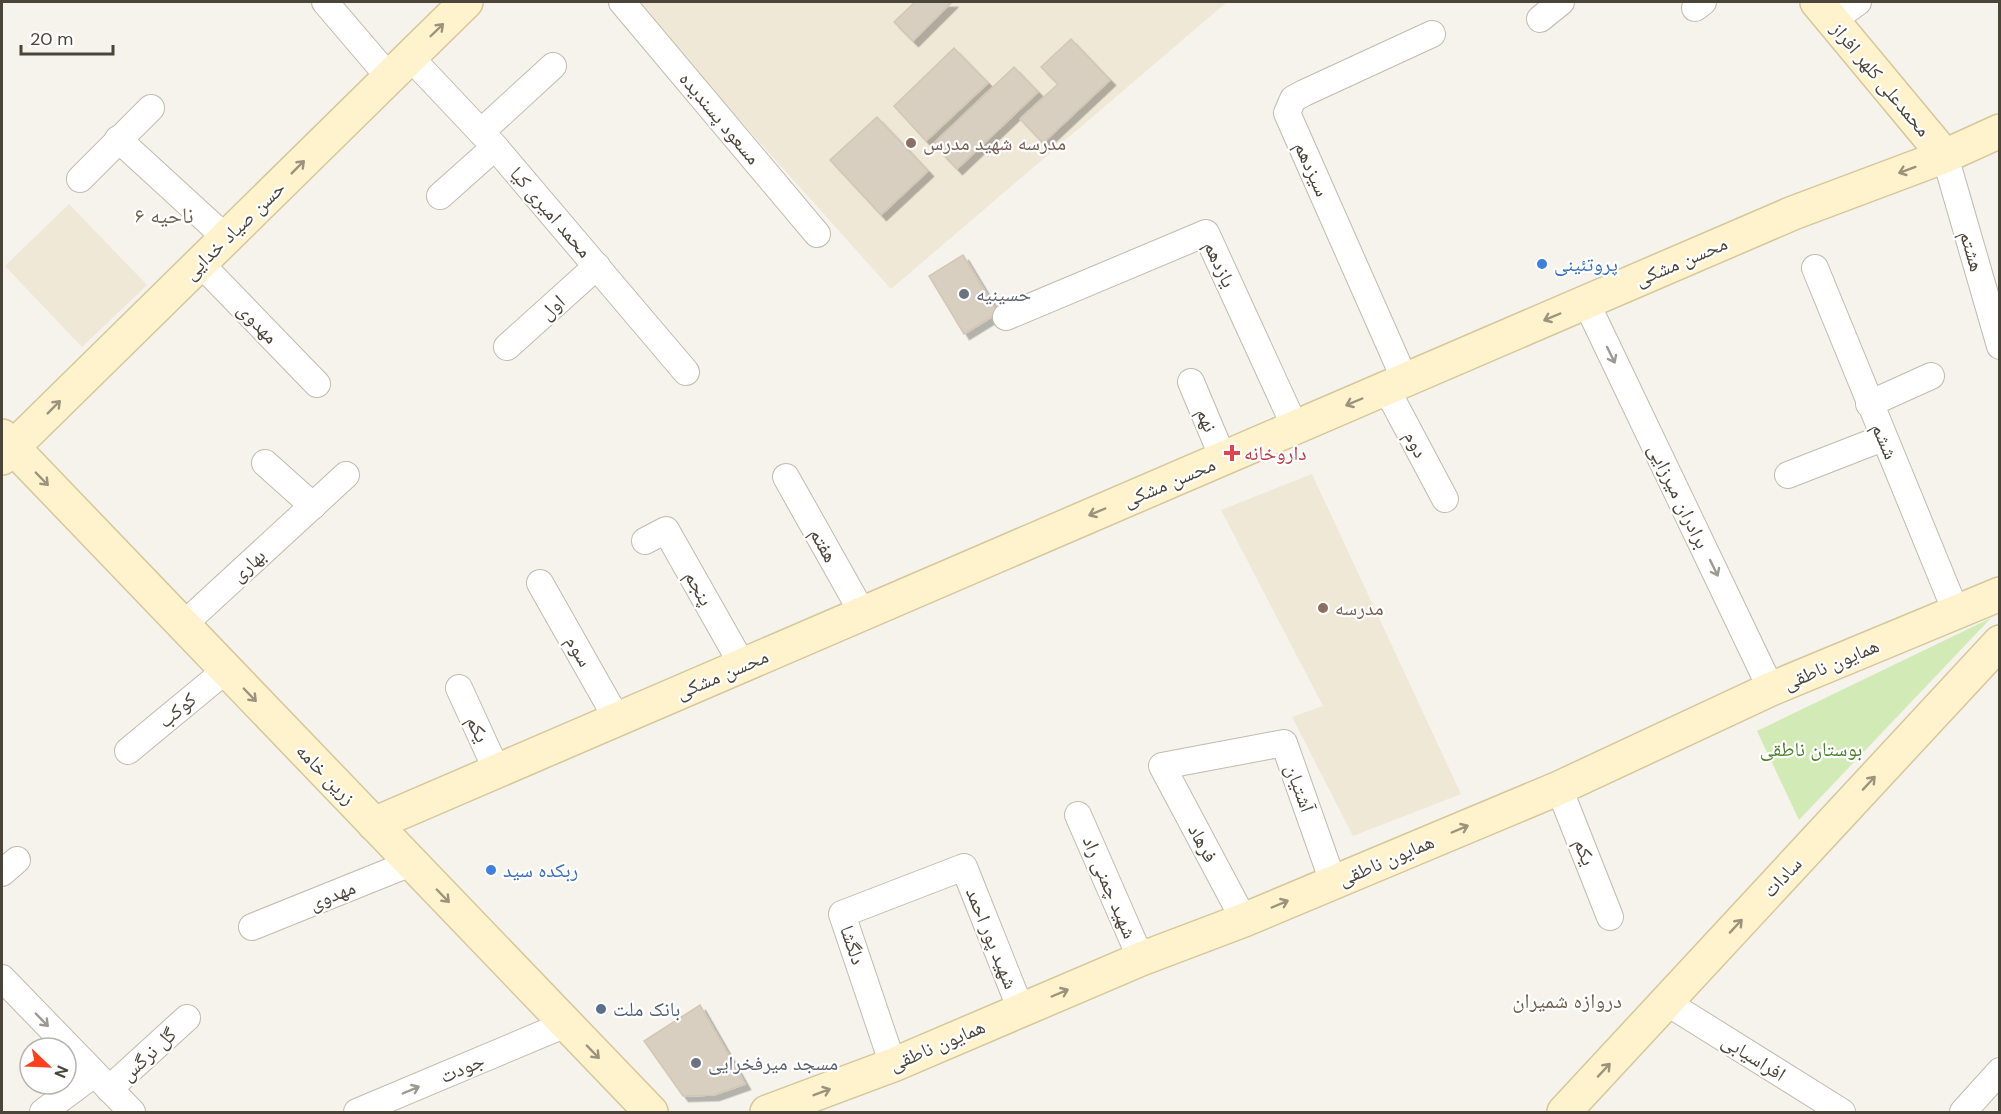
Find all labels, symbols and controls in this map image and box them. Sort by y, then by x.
street label: محمدعلی کلهر افراز [1825,15,1937,142]
scale bar [21,18,112,56]
one-way arrow [430,23,445,38]
text: 20 m [30,27,73,51]
street label: مسعود پسندیده [674,66,766,170]
place label: مدرسه شهید مدرس [923,130,1066,156]
marker: مدرسه شهید مدرس [904,136,918,150]
street label: سیزدهم [1288,137,1336,201]
one-way arrow [291,160,306,174]
street label: محمد امیری کیا [504,161,598,263]
one-way arrow [1898,165,1917,176]
street label: حسن صیاد خدایی [177,175,291,285]
district label: ناحیه ۶ [134,201,194,230]
street label: هشتم [1953,228,1990,275]
street label: محسن مشکی [1631,230,1731,292]
street label: یازدهم [1197,236,1242,292]
place label: پروتئینی [1554,251,1618,277]
marker: پروتئینی [1535,257,1549,271]
place label: حسینیه [976,281,1032,307]
marker: حسینیه [957,287,971,301]
street label: اول [534,289,570,325]
street label: مهدوی [232,297,284,349]
one-way arrow [1543,312,1561,323]
one-way arrow [1606,345,1618,363]
one-way arrow [1345,397,1363,408]
one-way arrow [47,399,62,414]
street label: نهم [1189,404,1224,436]
street label: ششم [1865,419,1904,463]
street label: دوم [1397,426,1434,463]
street label: برادران میرزایی [1642,439,1716,553]
place label: داروخانه [1244,440,1306,466]
marker: داروخانه [1225,446,1239,460]
street label: محسن مشکی [1119,451,1219,513]
one-way arrow [35,471,49,486]
one-way arrow [1089,507,1107,519]
street label: هفتم [803,523,844,567]
street label: بهاری [225,543,271,587]
one-way arrow [1708,559,1720,577]
street label: پنجم [678,566,719,611]
place label: مدرسه [1335,595,1384,621]
marker: مدرسه [1316,601,1330,615]
street label: سوم [559,631,598,672]
street label: همایون ناطقی [1779,632,1883,696]
street label: محسن مشکی [672,643,772,705]
street label: کوکب [152,686,202,734]
one-way arrow [242,687,256,702]
street label: یکم [460,711,495,747]
park label: بوستان ناطقی [1760,736,1862,762]
street label: زرین خامه [291,738,361,810]
street label: آشتیان [1279,760,1321,816]
one-way arrow [1861,776,1876,791]
street label: فرهاد [1182,819,1224,867]
one-way arrow [1450,823,1469,834]
street label: همایون ناطقی [1334,828,1438,892]
street label: شهید چمنی راد [1077,832,1143,942]
street label: یکم [1567,835,1602,869]
street label: سادات [1757,851,1807,903]
place label: ربکده سید [503,857,578,883]
marker: ربکده سید [484,863,498,877]
street label: مهدوی [305,874,359,916]
street label: شهید پور احمد [960,883,1024,993]
one-way arrow [436,888,450,903]
one-way arrow [1271,898,1289,910]
one-way arrow [1729,919,1743,934]
street label: دلگشا [834,922,872,968]
one-way arrow [1051,987,1069,998]
district label: دروازه شمیران [1512,987,1622,1015]
place label: بانک ملت [613,996,680,1022]
marker: بانک ملت [594,1002,608,1016]
one-way arrow [35,1012,49,1027]
street label: همایون ناطقی [885,1013,989,1077]
street label: گل نرگس [114,1021,182,1087]
street label: افراسیابی [1717,1027,1791,1087]
north arrow [18,1036,78,1096]
one-way arrow [586,1044,600,1059]
street label: جودت [436,1047,488,1089]
place label: مسجد میرفخرایی [708,1050,838,1076]
marker: مسجد میرفخرایی [689,1056,703,1070]
text: N [49,1062,73,1081]
one-way arrow [1596,1062,1611,1077]
one-way arrow [401,1084,420,1095]
one-way arrow [812,1085,831,1096]

